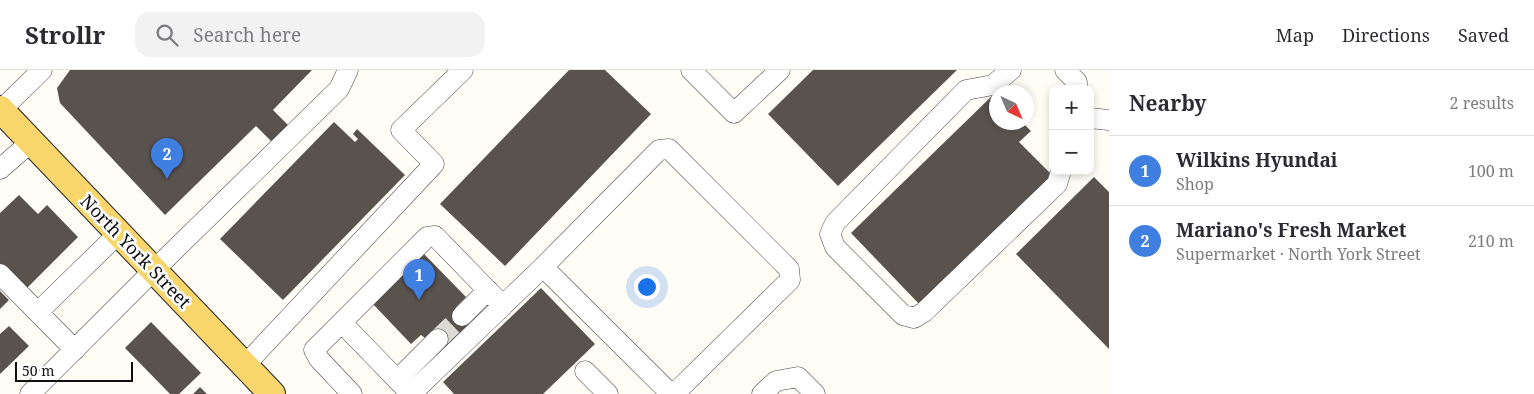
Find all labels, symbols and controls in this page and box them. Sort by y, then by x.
search box [135,12,485,57]
text: Strollr [25,18,105,51]
icon: search [153,21,181,49]
text: Search here [193,22,301,48]
text: Map [1276,23,1314,47]
text: Directions [1342,23,1430,47]
text: Saved [1458,23,1509,47]
north arrow [989,85,1034,130]
map controls [1049,85,1094,175]
button: + [1049,85,1094,130]
text: Nearby [1129,89,1207,117]
text: 2 results [1450,92,1514,114]
button: − [1049,130,1094,175]
pin: 2 [151,138,183,179]
text: Wilkins Hyundai [1176,147,1338,173]
text: 1 [1140,160,1150,182]
text: 100 m [1468,160,1514,182]
text: Shop [1176,173,1214,195]
street label: North York Street [76,189,196,313]
text: Mariano's Fresh Market [1176,217,1407,243]
text: 2 [1140,230,1150,252]
text: 210 m [1468,230,1514,252]
text: Supermarket · North York Street [1176,243,1421,265]
pin: 1 [403,259,435,300]
your location [634,274,660,300]
scale bar [15,359,132,382]
text: 50 m [22,361,55,380]

